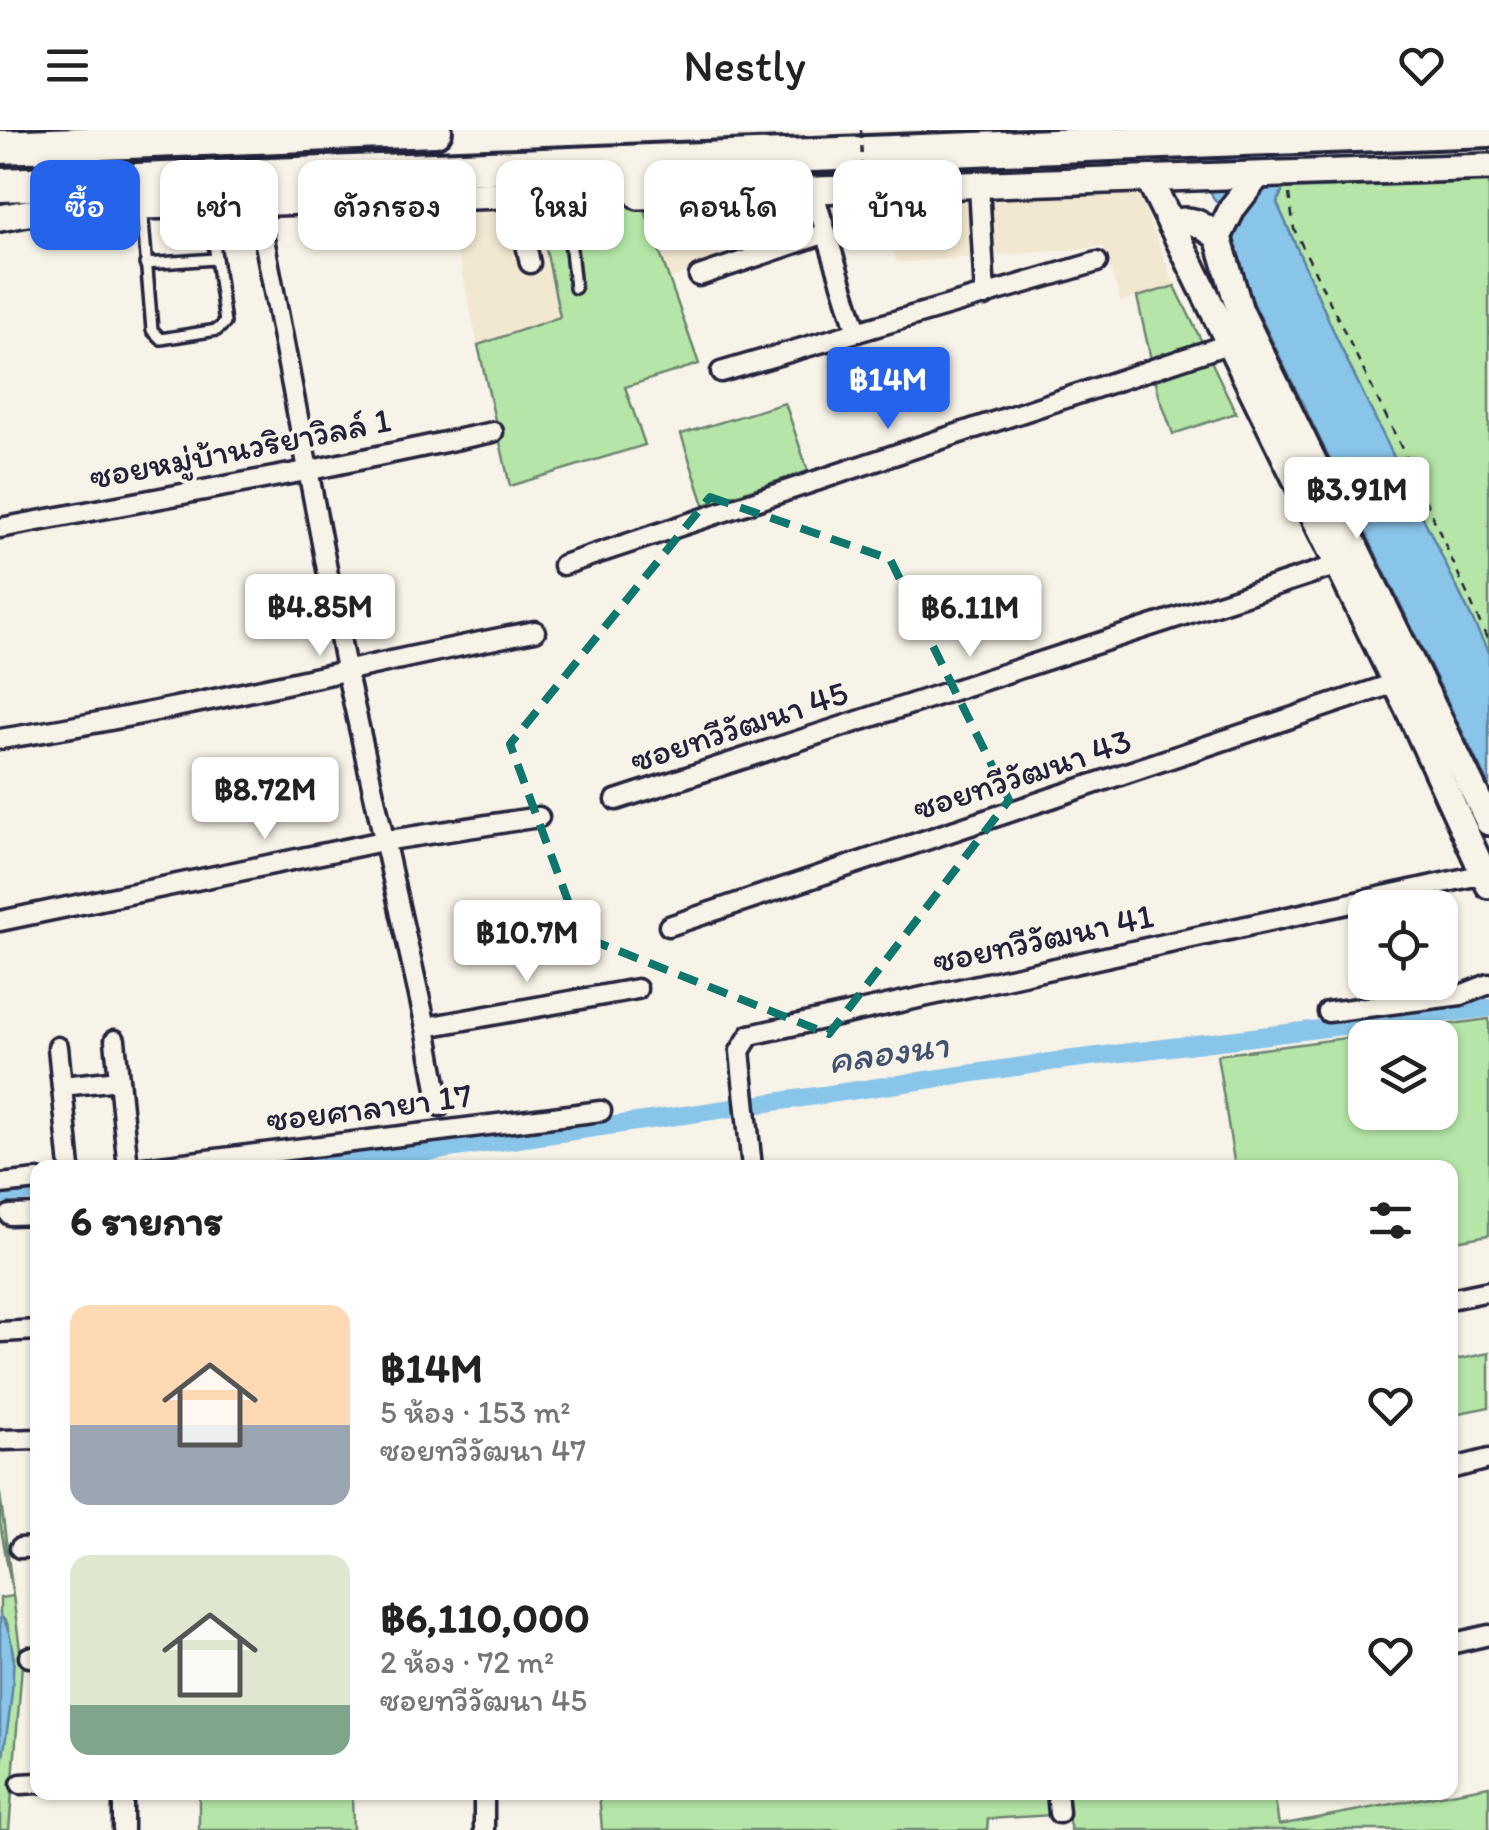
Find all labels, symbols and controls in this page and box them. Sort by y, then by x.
icon: menu [40,38,95,93]
text: Nestly [683,38,806,92]
icon: heart [1394,38,1449,93]
chip: ซื้อ [30,160,140,250]
chip: เช่า [160,160,278,250]
chip: ตัวกรอง [298,160,476,250]
chip: ใหม่ [496,160,624,250]
chip: คอนโด [644,160,813,250]
chip: บ้าน [833,160,962,250]
pin: ฿14M [829,347,947,432]
text: ฿14M [849,360,927,398]
street label: ซอยหมู่บ้านวริยาวิลล์ 1 [86,398,394,499]
pin: ฿3.91M [1276,457,1438,542]
text: ฿3.91M [1306,470,1408,508]
pin: ฿4.85M [239,574,401,659]
pin: ฿6.11M [889,575,1051,660]
text: ฿4.85M [267,587,373,625]
text: ฿6.11M [921,588,1019,626]
street label: ซอยทวีวัฒนา 45 [625,671,853,781]
street label: ซอยทวีวัฒนา 43 [908,719,1136,829]
pin: ฿8.72M [184,757,346,842]
text: ฿8.72M [214,770,316,808]
map controls [1348,890,1458,1130]
button: locate [1348,890,1458,1000]
street label: ซอยทวีวัฒนา 41 [929,894,1157,982]
pin: ฿10.7M [446,900,608,985]
text: ฿10.7M [476,913,578,951]
button: layers [1348,1020,1458,1130]
water label: คลองนา [825,1021,952,1083]
street label: ซอยศาลายา 17 [264,1074,474,1140]
icon: filters [1363,1193,1418,1248]
text: 6 รายการ [70,1195,223,1246]
text: ฿14M [380,1342,483,1393]
icon: home [150,1345,270,1465]
icon: heart [1363,1378,1418,1433]
text: 5 ห้อง · 153 m² [380,1393,571,1431]
text: ซอยทวีวัฒนา 47 [380,1431,586,1469]
text: ฿6,110,000 [380,1592,590,1643]
icon: home [150,1595,270,1715]
icon: heart [1363,1628,1418,1683]
text: 2 ห้อง · 72 m² [380,1643,554,1681]
text: ซอยทวีวัฒนา 45 [380,1681,587,1719]

